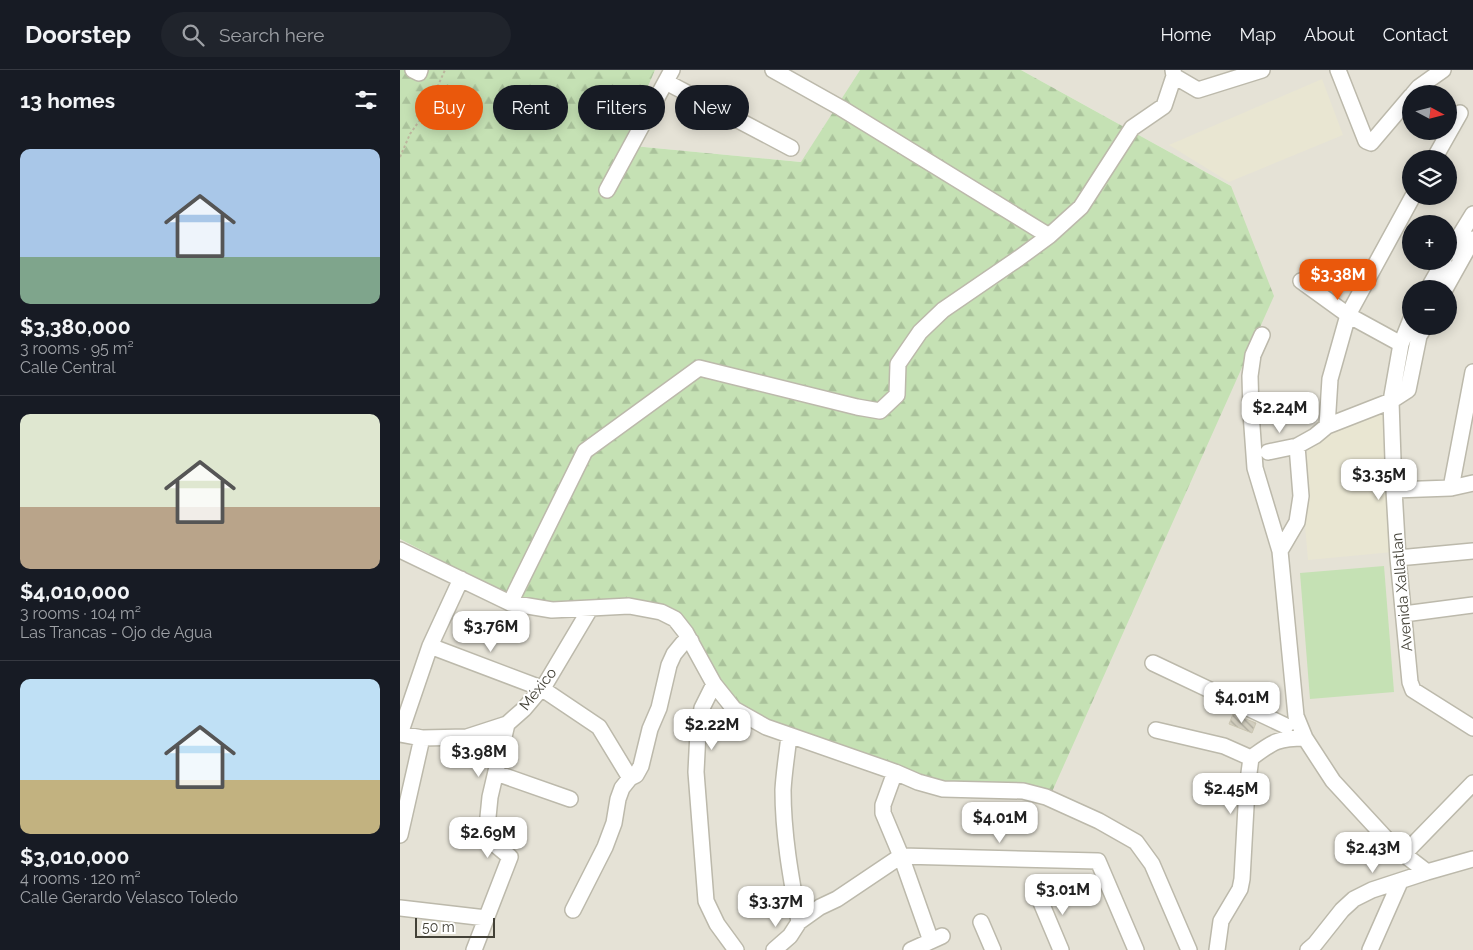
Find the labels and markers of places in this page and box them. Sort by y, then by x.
pin: $3.38M [1297,258,1379,301]
pin: $2.24M [1239,392,1321,434]
pin: $3.35M [1338,458,1420,501]
pin: $3.76M [450,610,532,653]
pin: $4.01M [1201,682,1283,724]
pin: $2.22M [671,708,753,751]
pin: $3.98M [438,736,520,778]
pin: $2.45M [1190,772,1272,815]
pin: $4.01M [959,802,1041,844]
pin: $2.69M [447,816,529,859]
pin: $2.43M [1332,832,1414,874]
pin: $3.01M [1022,874,1104,916]
pin: $3.37M [735,886,817,928]

